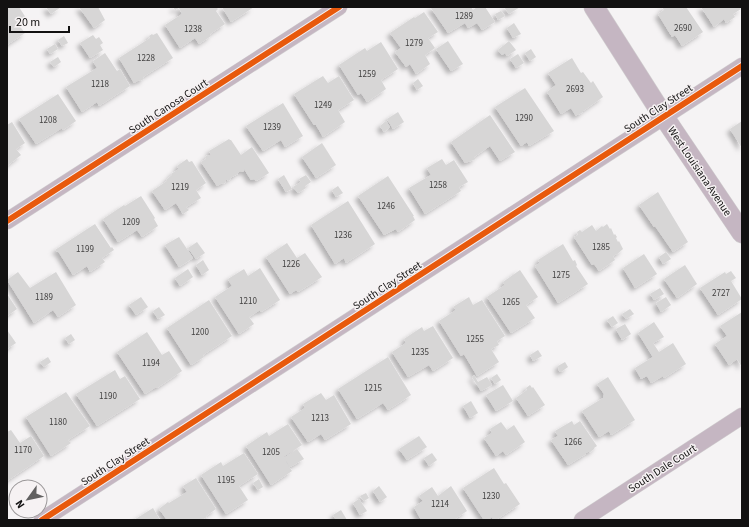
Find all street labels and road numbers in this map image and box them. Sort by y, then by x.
street label: South Canosa Court [126,75,211,138]
street label: South Clay Street [621,80,696,136]
street label: West Louisiana Avenue [664,124,735,219]
street label: South Clay Street [350,257,425,313]
street label: South Clay Street [78,433,153,489]
street label: South Dale Court [625,441,699,496]

